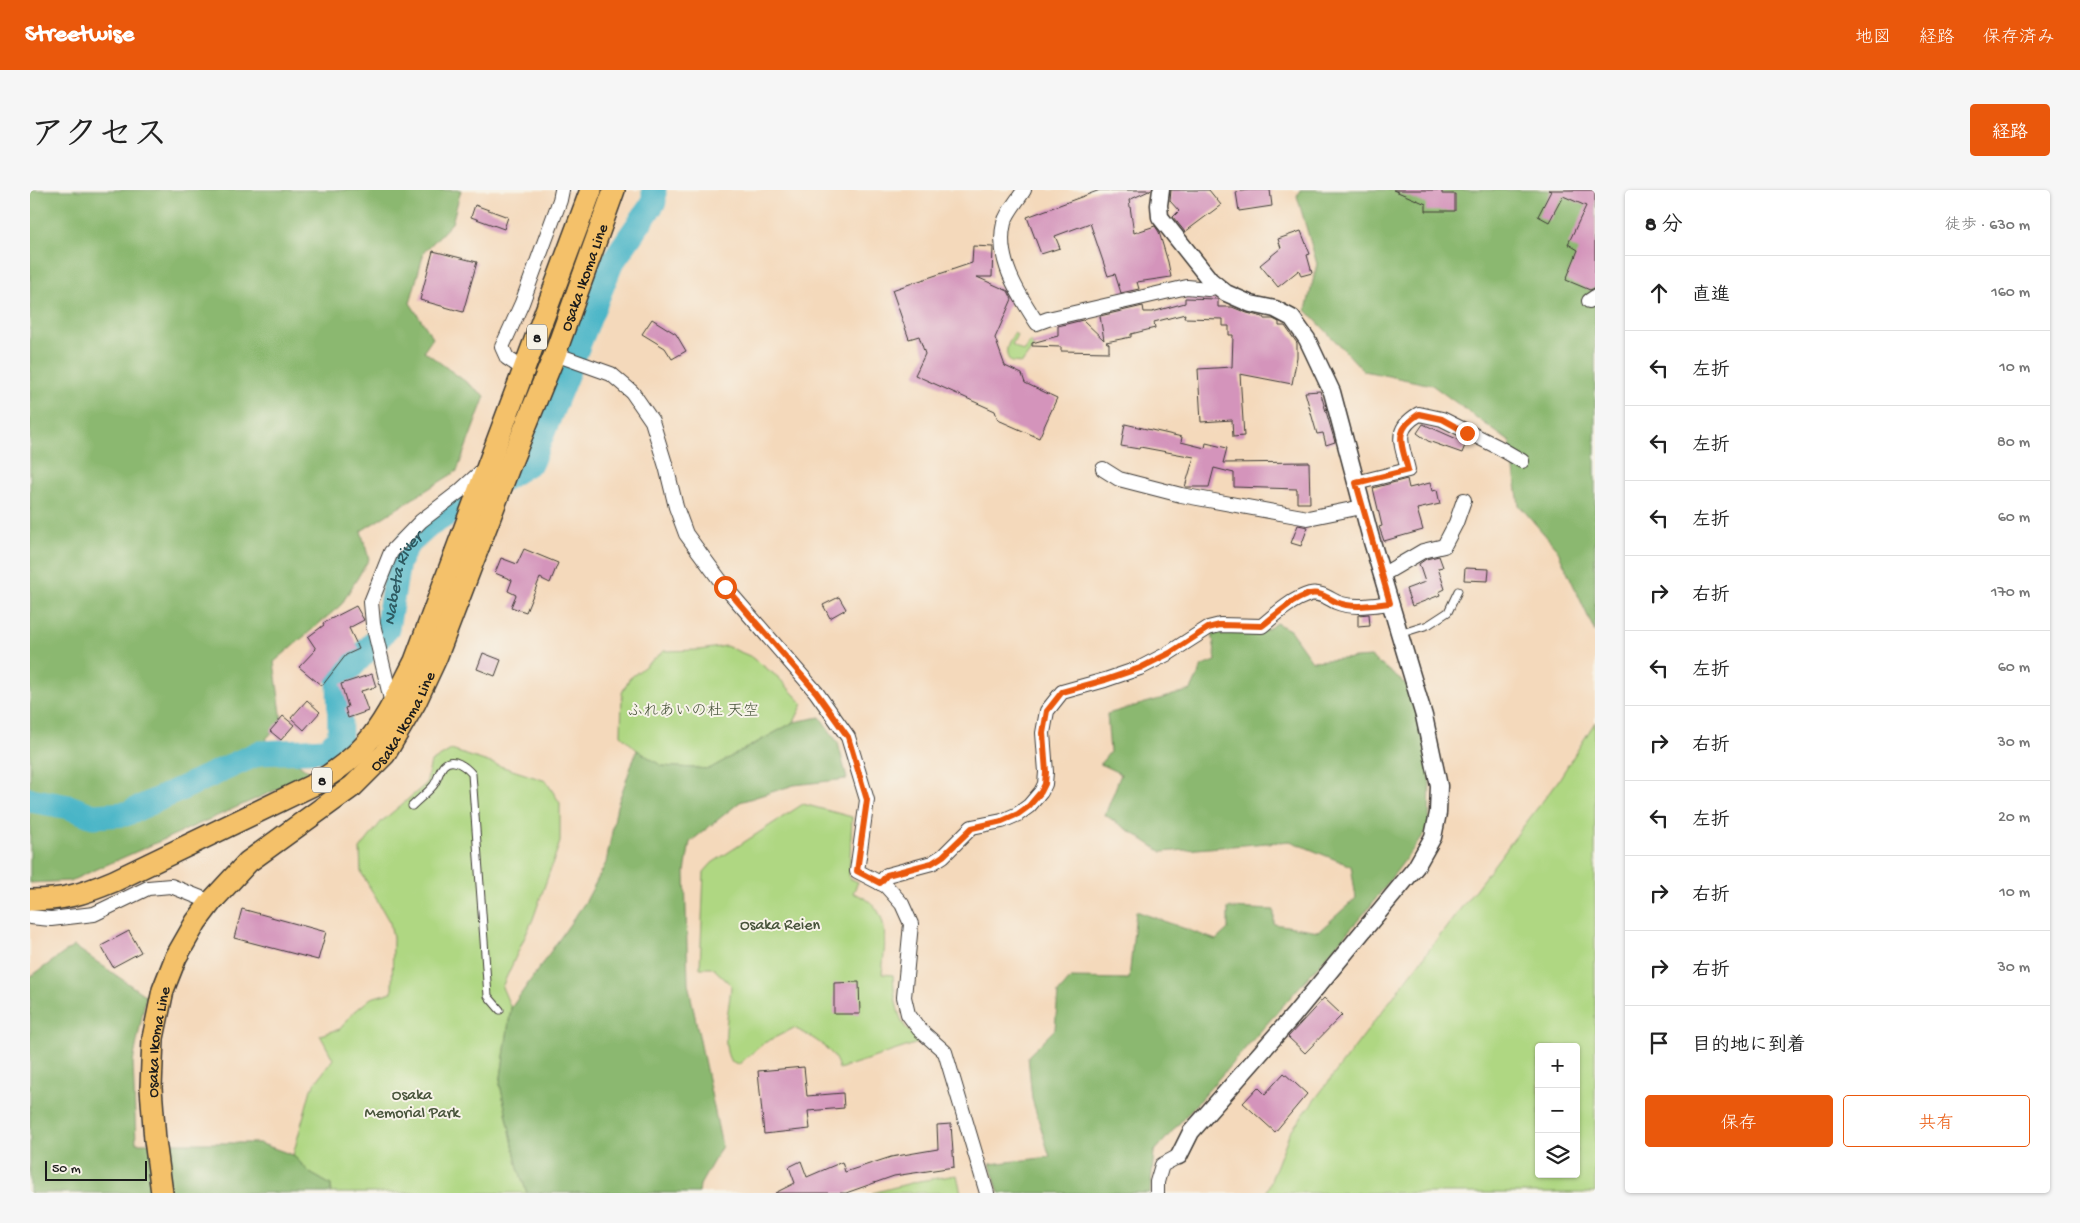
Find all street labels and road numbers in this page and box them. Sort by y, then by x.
street label: Osaka Ikoma Line [558,221,614,334]
road number: 8 [527,324,547,350]
street label: Osaka Ikoma Line [367,669,442,777]
road number: 8 [312,768,332,792]
street label: Osaka Ikoma Line [145,984,177,1098]

